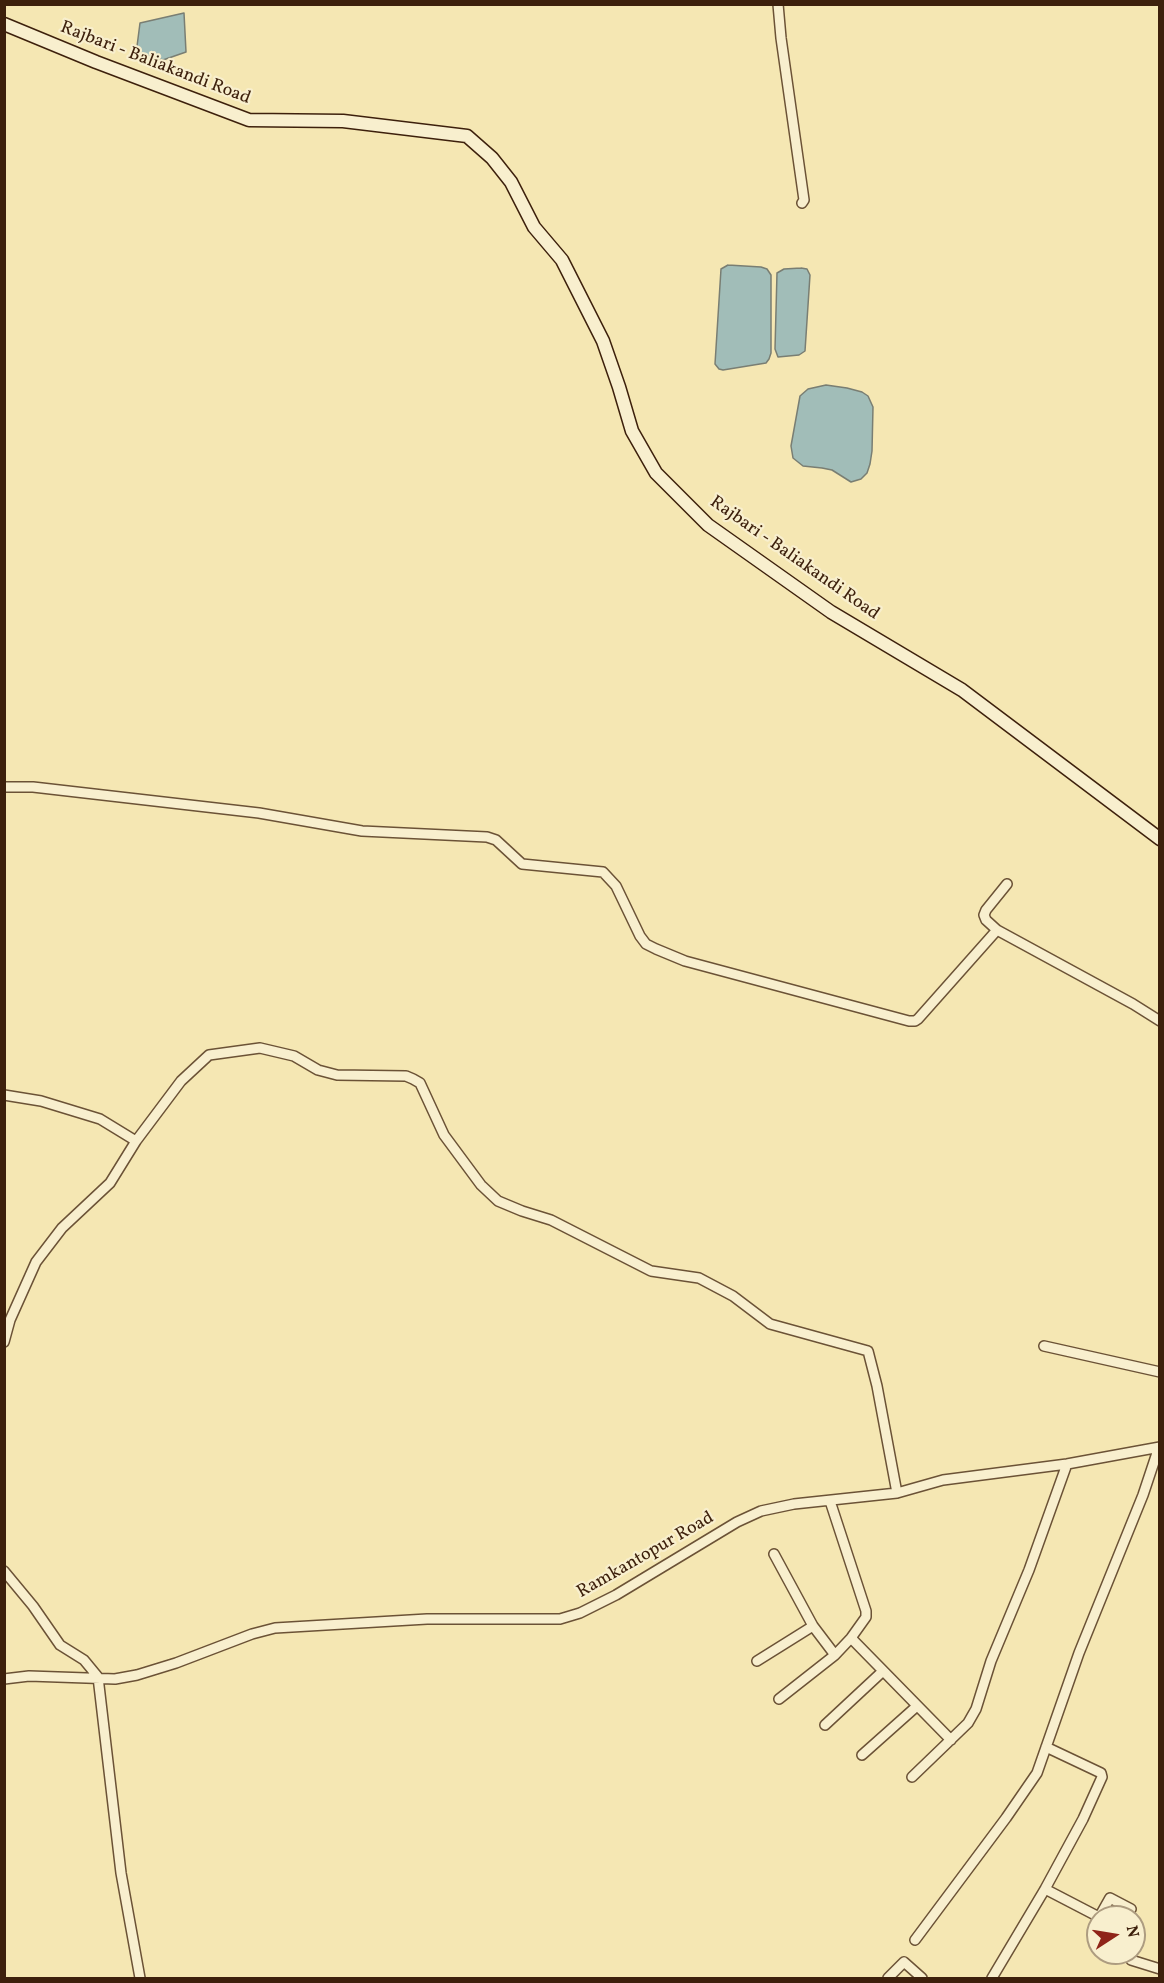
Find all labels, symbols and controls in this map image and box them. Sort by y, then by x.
street label: Rajbari - Baliakandi Road [57,18,253,110]
street label: Rajbari - Baliakandi Road [705,492,883,626]
street label: Ramkantopur Road [574,1508,718,1604]
north arrow [1086,1905,1146,1965]
text: N [1120,1924,1144,1940]

